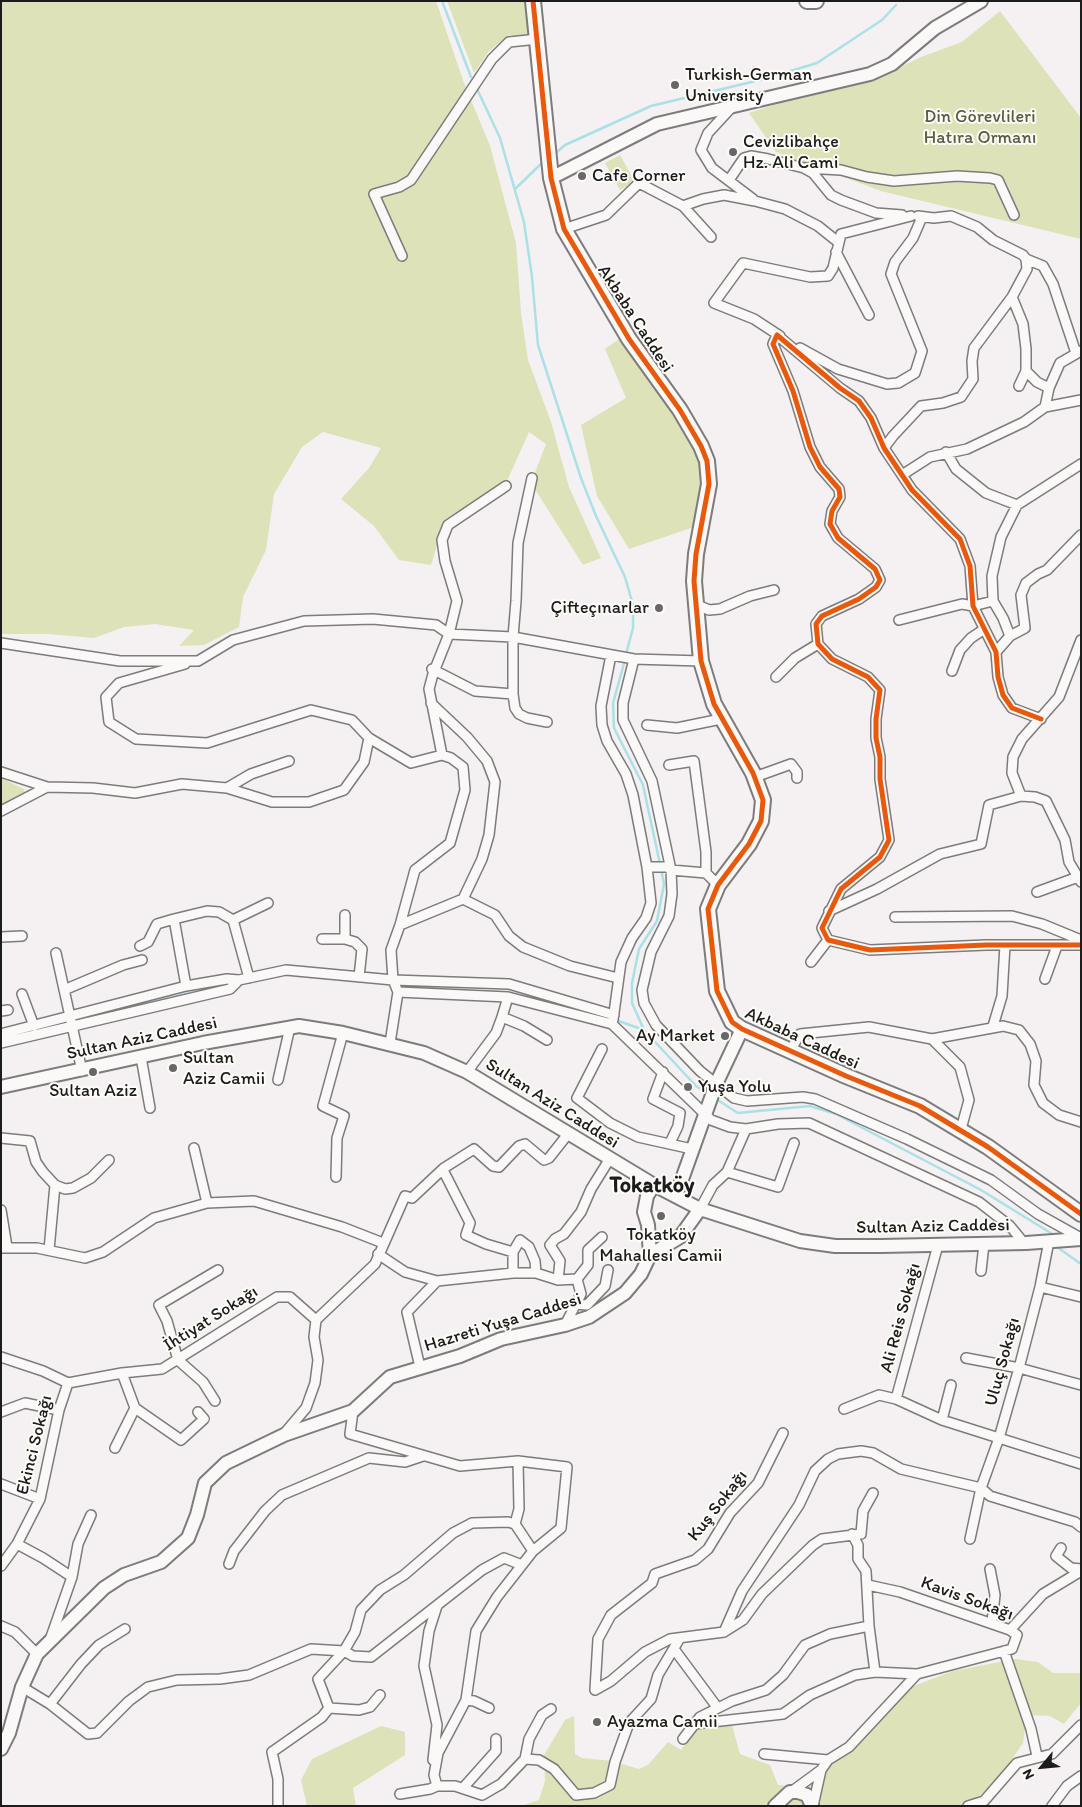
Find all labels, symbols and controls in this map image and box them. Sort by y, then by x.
place label: Turkish-German University [685,64,812,106]
marker: Turkish-German University [669,79,681,91]
park label: Din Görevlileri Hatıra Ormanı [924,106,1036,148]
place label: Cevizlibahçe Hz. Ali Cami [743,131,839,173]
marker: Cevizlibahçe Hz. Ali Cami [727,146,739,158]
place label: Cafe Corner [592,165,685,187]
marker: Cafe Corner [576,170,588,182]
street label: Akbaba Caddesi [592,261,678,377]
place label: Çifteçınarlar [551,597,649,619]
marker: Çifteçınarlar [653,602,665,614]
street label: Akbaba Caddesi [741,1003,863,1075]
street label: Sultan Aziz Caddesi [65,1012,219,1066]
place label: Ay Market [636,1025,715,1047]
marker: Ay Market [719,1030,731,1042]
place label: Sultan Aziz Camii [183,1047,265,1090]
street label: Sultan Aziz Caddesi [481,1054,623,1154]
marker: Sultan Aziz Camii [167,1062,179,1074]
marker: Sultan Aziz [87,1066,99,1078]
place label: Yuşa Yolu [698,1076,772,1098]
place label: Sultan Aziz [49,1080,137,1102]
marker: Yuşa Yolu [682,1081,694,1093]
district label: Tokatköy [610,1173,694,1199]
marker: Tokatköy Mahallesi Camii [655,1210,667,1222]
street label: Sultan Aziz Caddesi [856,1215,1010,1239]
place label: Tokatköy Mahallesi Camii [600,1224,722,1266]
street label: Ali Reis Sokağı [876,1261,926,1375]
street label: İhtiyat Sokağı [160,1281,262,1357]
street label: Hazreti Yuşa Caddesi [422,1289,584,1357]
street label: Uluç Sokağı [981,1315,1025,1409]
street label: Ekinci Sokağı [12,1393,58,1497]
street label: Kuş Sokağı [683,1466,753,1546]
street label: Kavis Sokağı [918,1572,1016,1626]
place label: Ayazma Camii [607,1711,718,1733]
marker: Ayazma Camii [591,1716,603,1728]
north arrow [1017,1742,1067,1792]
text: N [1019,1766,1038,1782]

